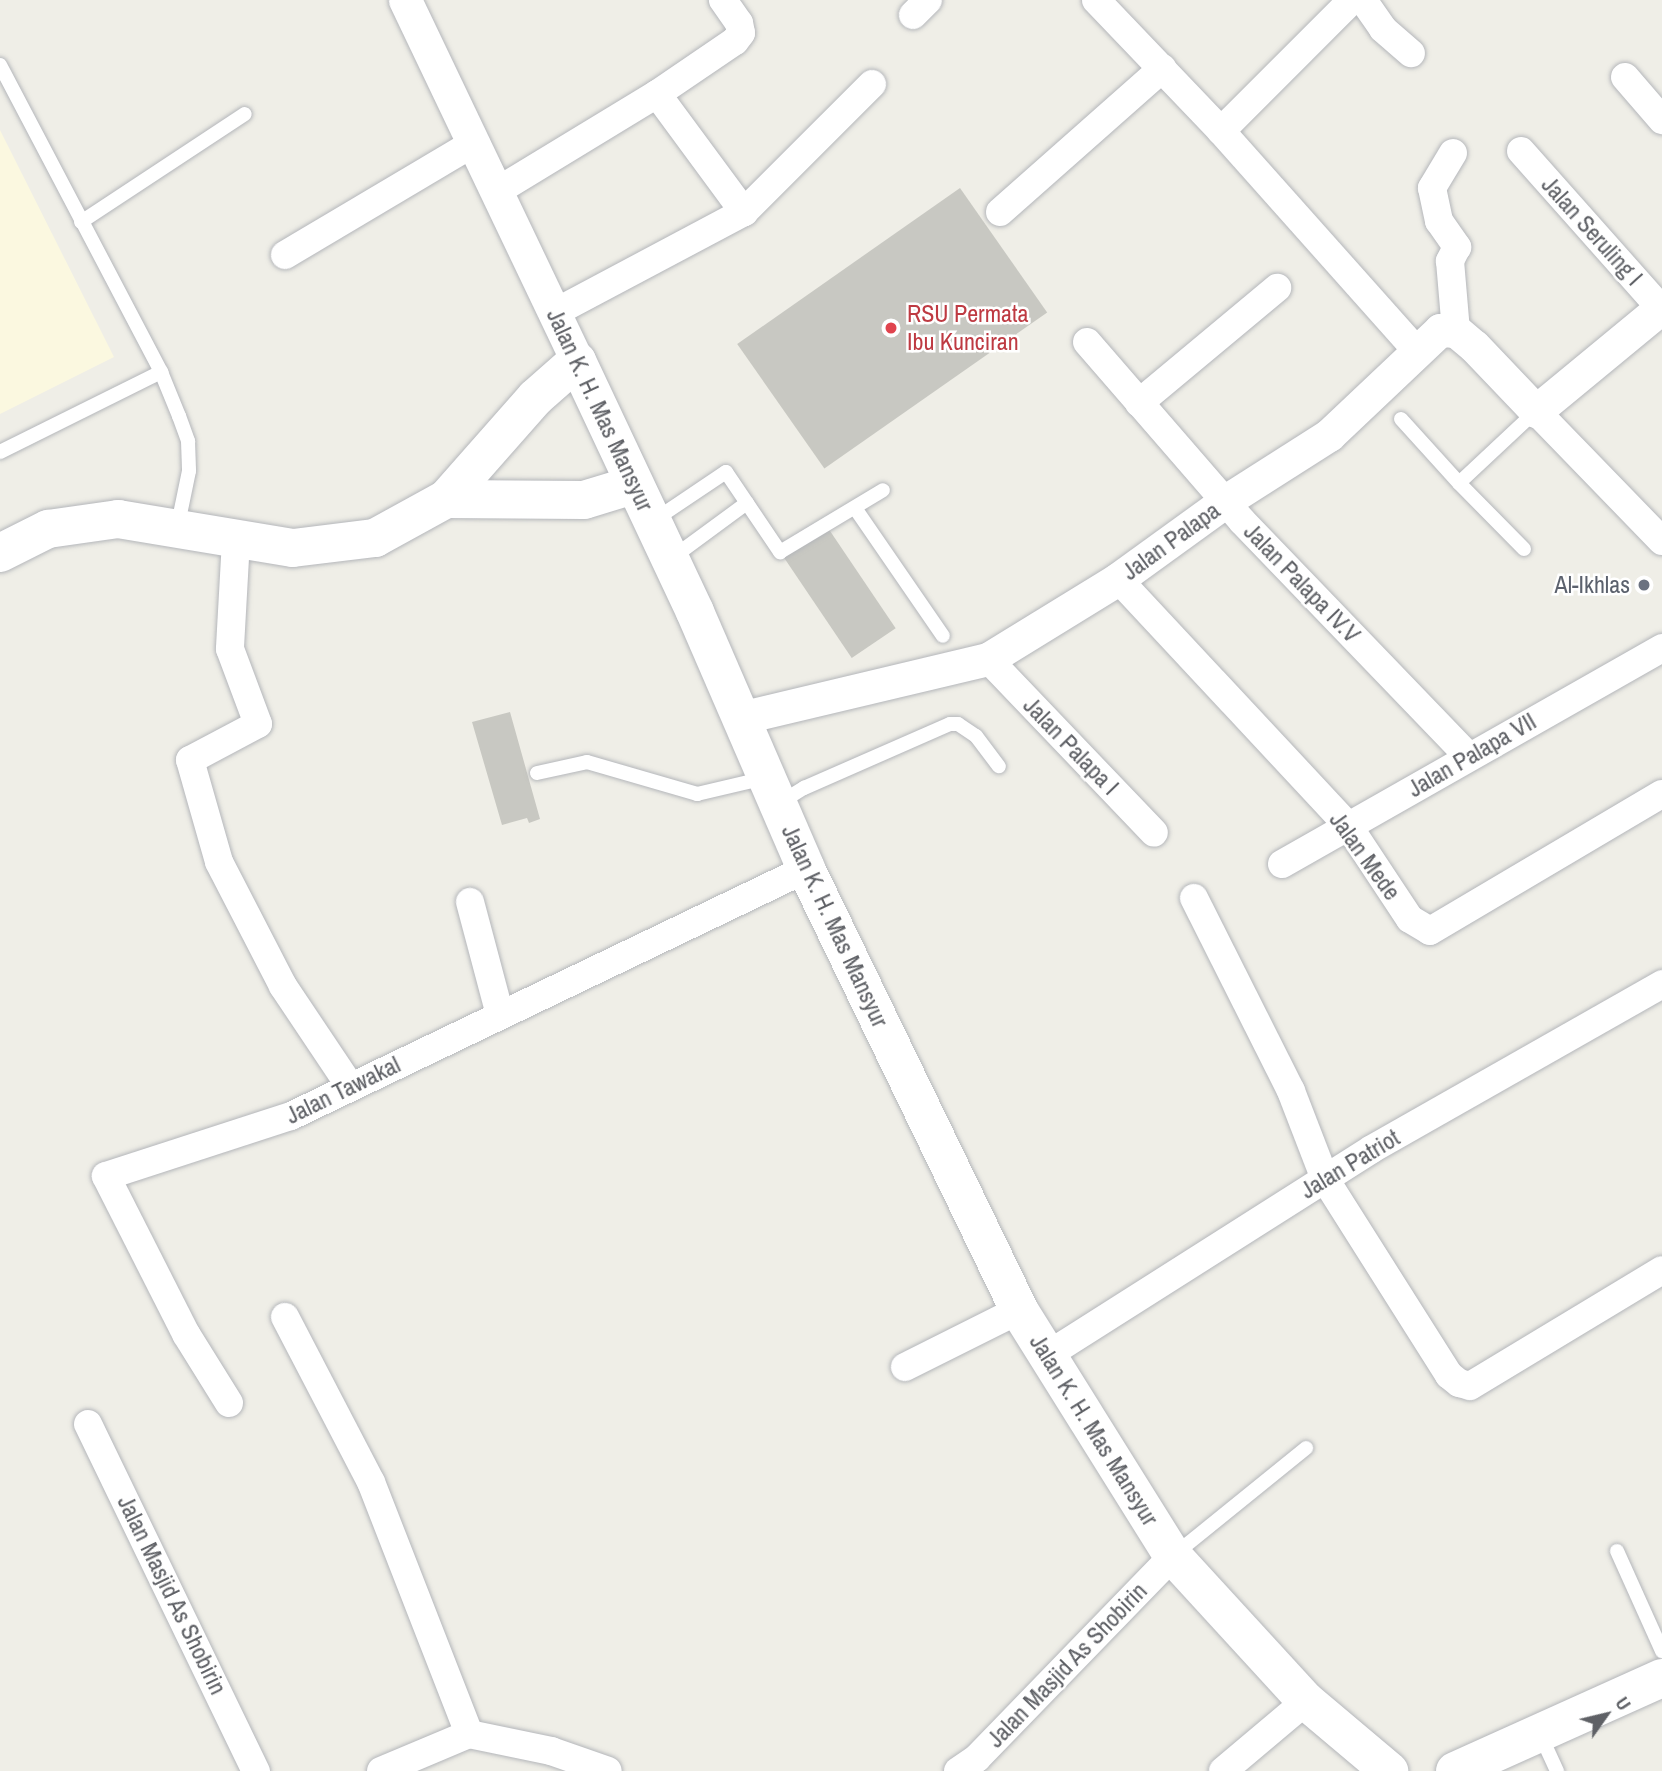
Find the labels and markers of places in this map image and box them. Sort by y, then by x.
place label: RSU Permata Ibu Kunciran [907,300,1028,356]
marker: RSU Permata Ibu Kunciran [881,318,901,338]
place label: Al-Ikhlas [1555,571,1630,599]
marker: Al-Ikhlas [1636,577,1652,593]

